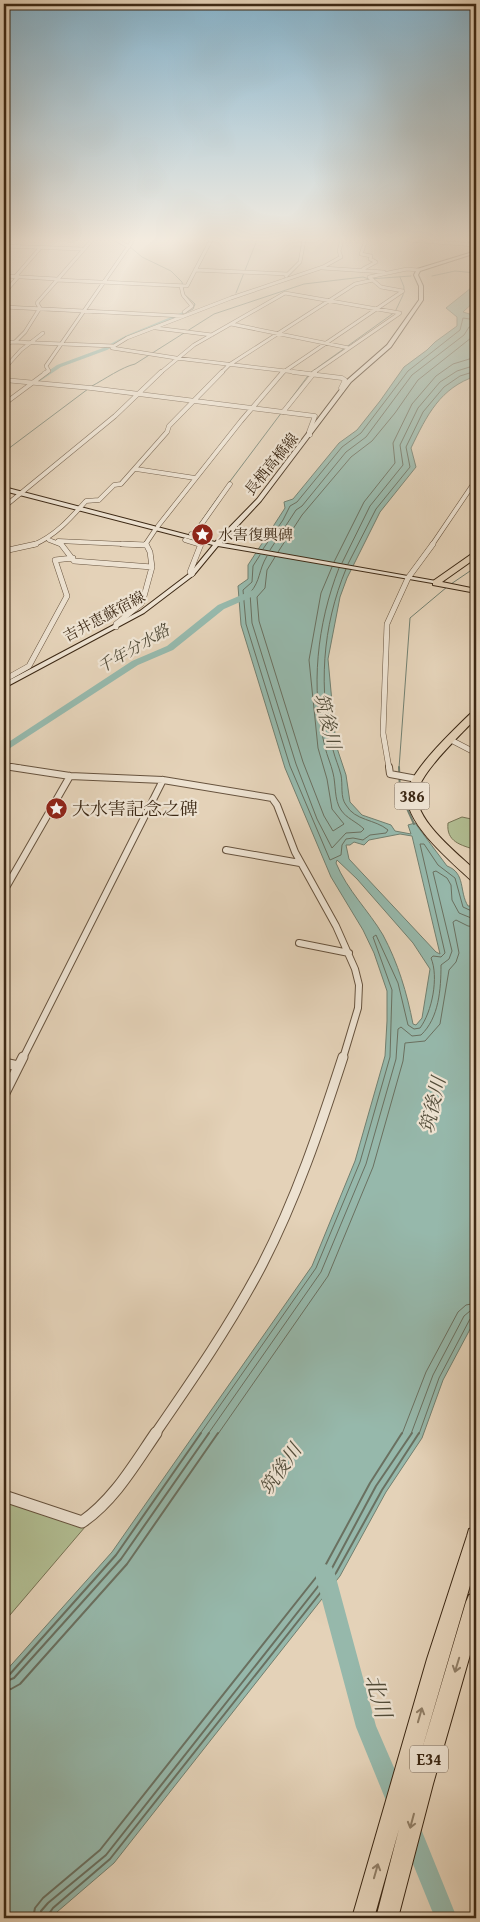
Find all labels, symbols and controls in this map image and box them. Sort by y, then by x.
street label: 長栖高橋線 [239,428,303,500]
place icon: 水害復興碑 [190,522,214,546]
place label: 水害復興碑 [218,524,293,545]
street label: 吉井恵蘇宿線 [59,586,149,646]
water label: 千年分水路 [92,617,175,678]
water label: 筑後川 [308,690,349,754]
road number: 386 [394,782,430,809]
place label: 大水害記念之碑 [72,795,198,822]
place icon: 大水害記念之碑 [44,796,68,820]
water label: 筑後川 [412,1072,453,1136]
water label: 筑後川 [252,1436,309,1500]
one-way arrow [451,1657,461,1673]
water label: 北川 [358,1671,401,1723]
one-way arrow [416,1707,426,1723]
road number: E34 [410,1746,448,1772]
one-way arrow [407,1813,417,1829]
one-way arrow [371,1864,381,1880]

